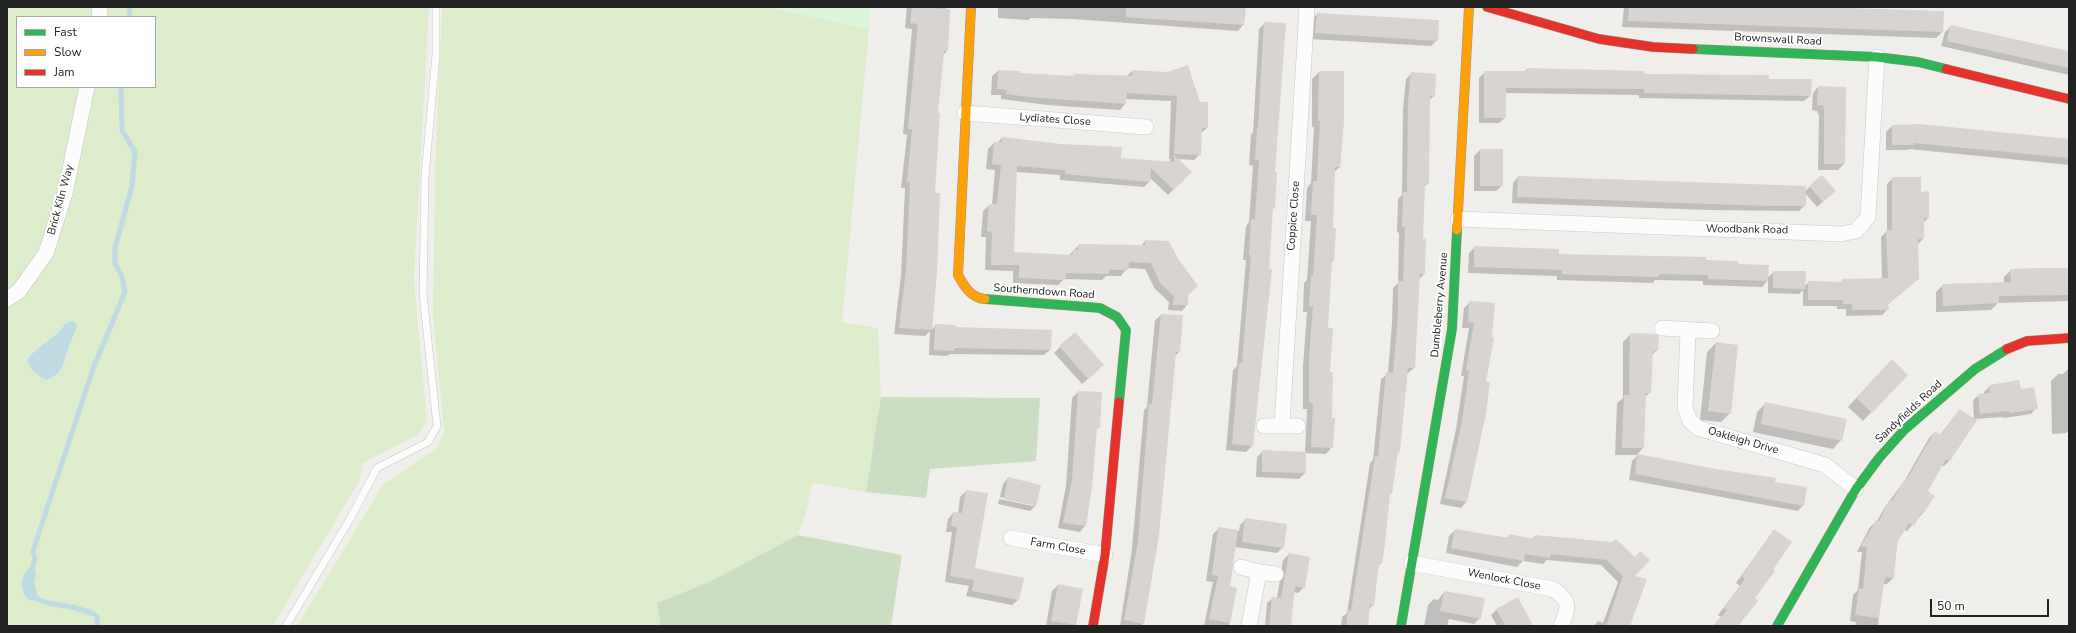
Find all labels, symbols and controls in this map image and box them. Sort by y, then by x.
legend [16,16,156,88]
text: Fast [54,24,77,40]
street label: Brownswall Road [1734,31,1822,49]
text: Slow [54,44,82,60]
text: Jam [54,64,75,80]
street label: Lydiates Close [1019,111,1091,129]
street label: Brick Kiln Way [45,164,77,236]
street label: Coppice Close [1285,181,1303,251]
street label: Woodbank Road [1706,223,1788,237]
street label: Dumbleberry Avenue [1429,252,1451,358]
street label: Southerndown Road [993,282,1095,302]
street label: Sandyfields Road [1873,378,1945,446]
street label: Oakleigh Drive [1706,425,1780,457]
street label: Farm Close [1029,536,1087,558]
street label: Wenlock Close [1466,566,1542,594]
scale bar [1932,591,2051,617]
text: 50 m [1937,598,1965,614]

